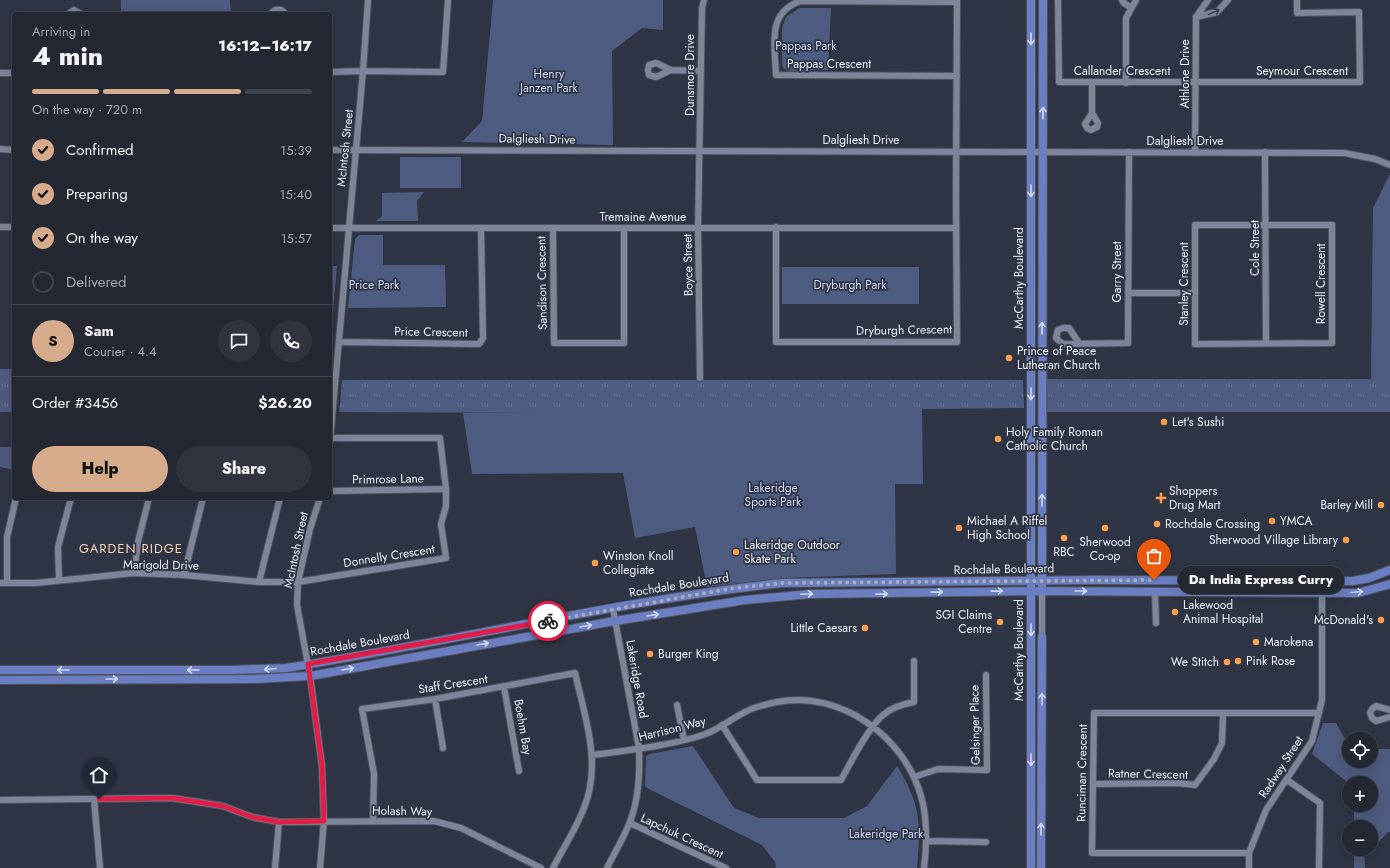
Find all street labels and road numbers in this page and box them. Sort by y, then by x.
street label: Dunsmore Drive [681,34,699,116]
street label: Athlone Drive [1176,39,1194,109]
street label: Pappas Crescent [787,55,871,73]
street label: Callander Crescent [1074,62,1170,80]
street label: Seymour Crescent [1256,62,1348,80]
street label: McIntosh Street [332,108,358,187]
street label: Dalgliesh Drive [498,129,576,149]
street label: Dalgliesh Drive [822,131,900,149]
street label: Dalgliesh Drive [1146,132,1224,150]
street label: Tremaine Avenue [600,208,686,226]
street label: Cole Street [1246,220,1264,276]
street label: McCarthy Boulevard [1010,227,1028,329]
street label: Boyce Street [678,234,698,296]
street label: Sandison Crescent [532,236,552,330]
street label: Garry Street [1108,241,1126,303]
street label: Stanley Crescent [1175,242,1193,326]
street label: Rowell Crescent [1312,244,1330,324]
street label: Dryburgh Crescent [856,320,952,340]
street label: Price Crescent [394,322,468,342]
street label: Primrose Lane [352,469,424,489]
street label: McIntosh Street [279,510,313,590]
street label: Donnelly Crescent [342,540,436,572]
street label: Marigold Drive [123,555,199,575]
street label: Rochdale Boulevard [953,559,1055,579]
street label: Rochdale Boulevard [628,568,730,602]
street label: McCarthy Boulevard [1010,599,1028,701]
street label: Rochdale Boulevard [309,625,411,661]
street label: Lakeridge Road [621,639,653,719]
street label: Staff Crescent [417,670,489,698]
street label: Gelsinger Place [965,685,985,765]
street label: Boehm Bay [509,698,537,757]
street label: Harrison Way [637,712,708,746]
street label: Runciman Crescent [1072,724,1092,822]
street label: Radway Street [1254,732,1308,802]
street label: Ratner Crescent [1108,764,1188,784]
street label: Holash Way [372,801,433,821]
street label: Lapchuk Crescent [638,809,726,863]

